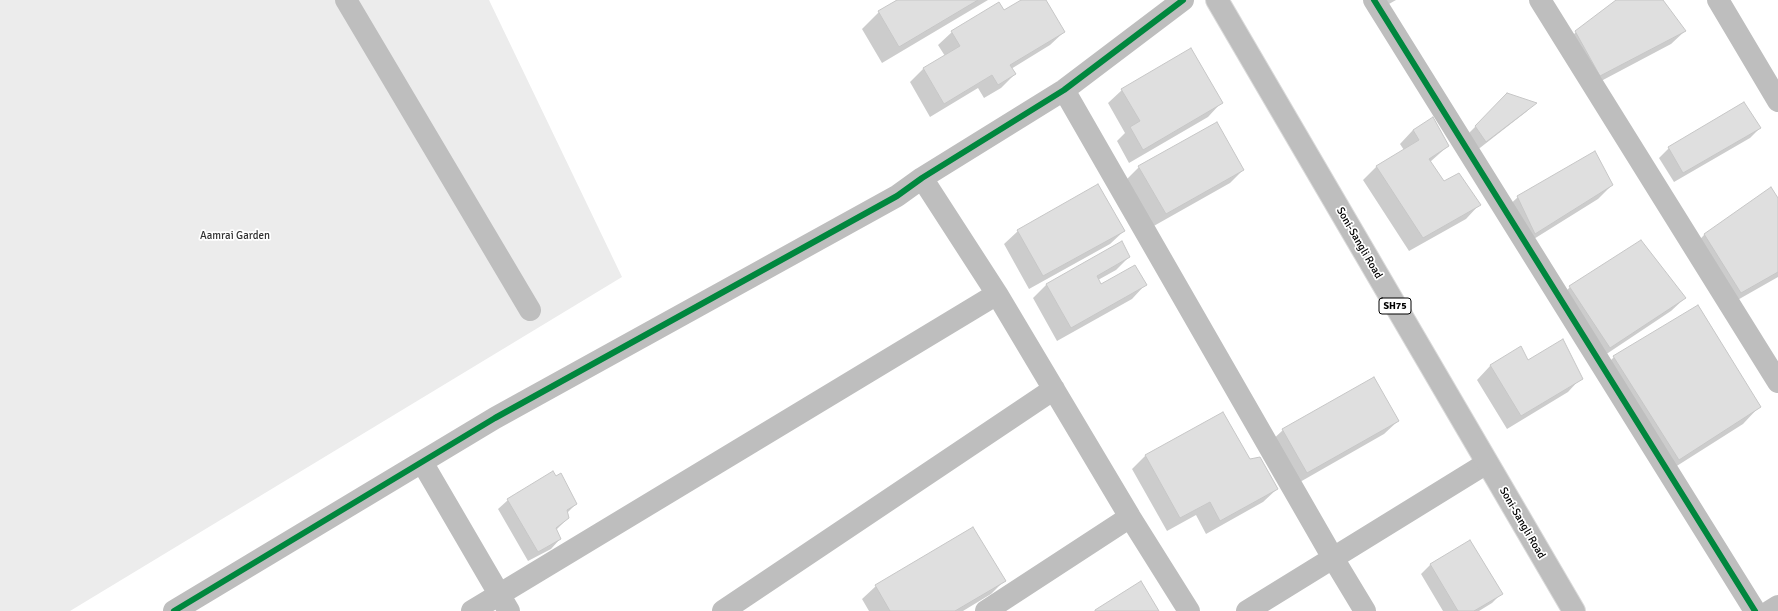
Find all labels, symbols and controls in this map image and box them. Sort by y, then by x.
street label: Soni-Sangli Road [1333,205,1385,281]
park label: Aamrai Garden [200,229,270,243]
road number: SH75 [1379,298,1411,314]
street label: Soni-Sangli Road [1496,485,1548,561]

